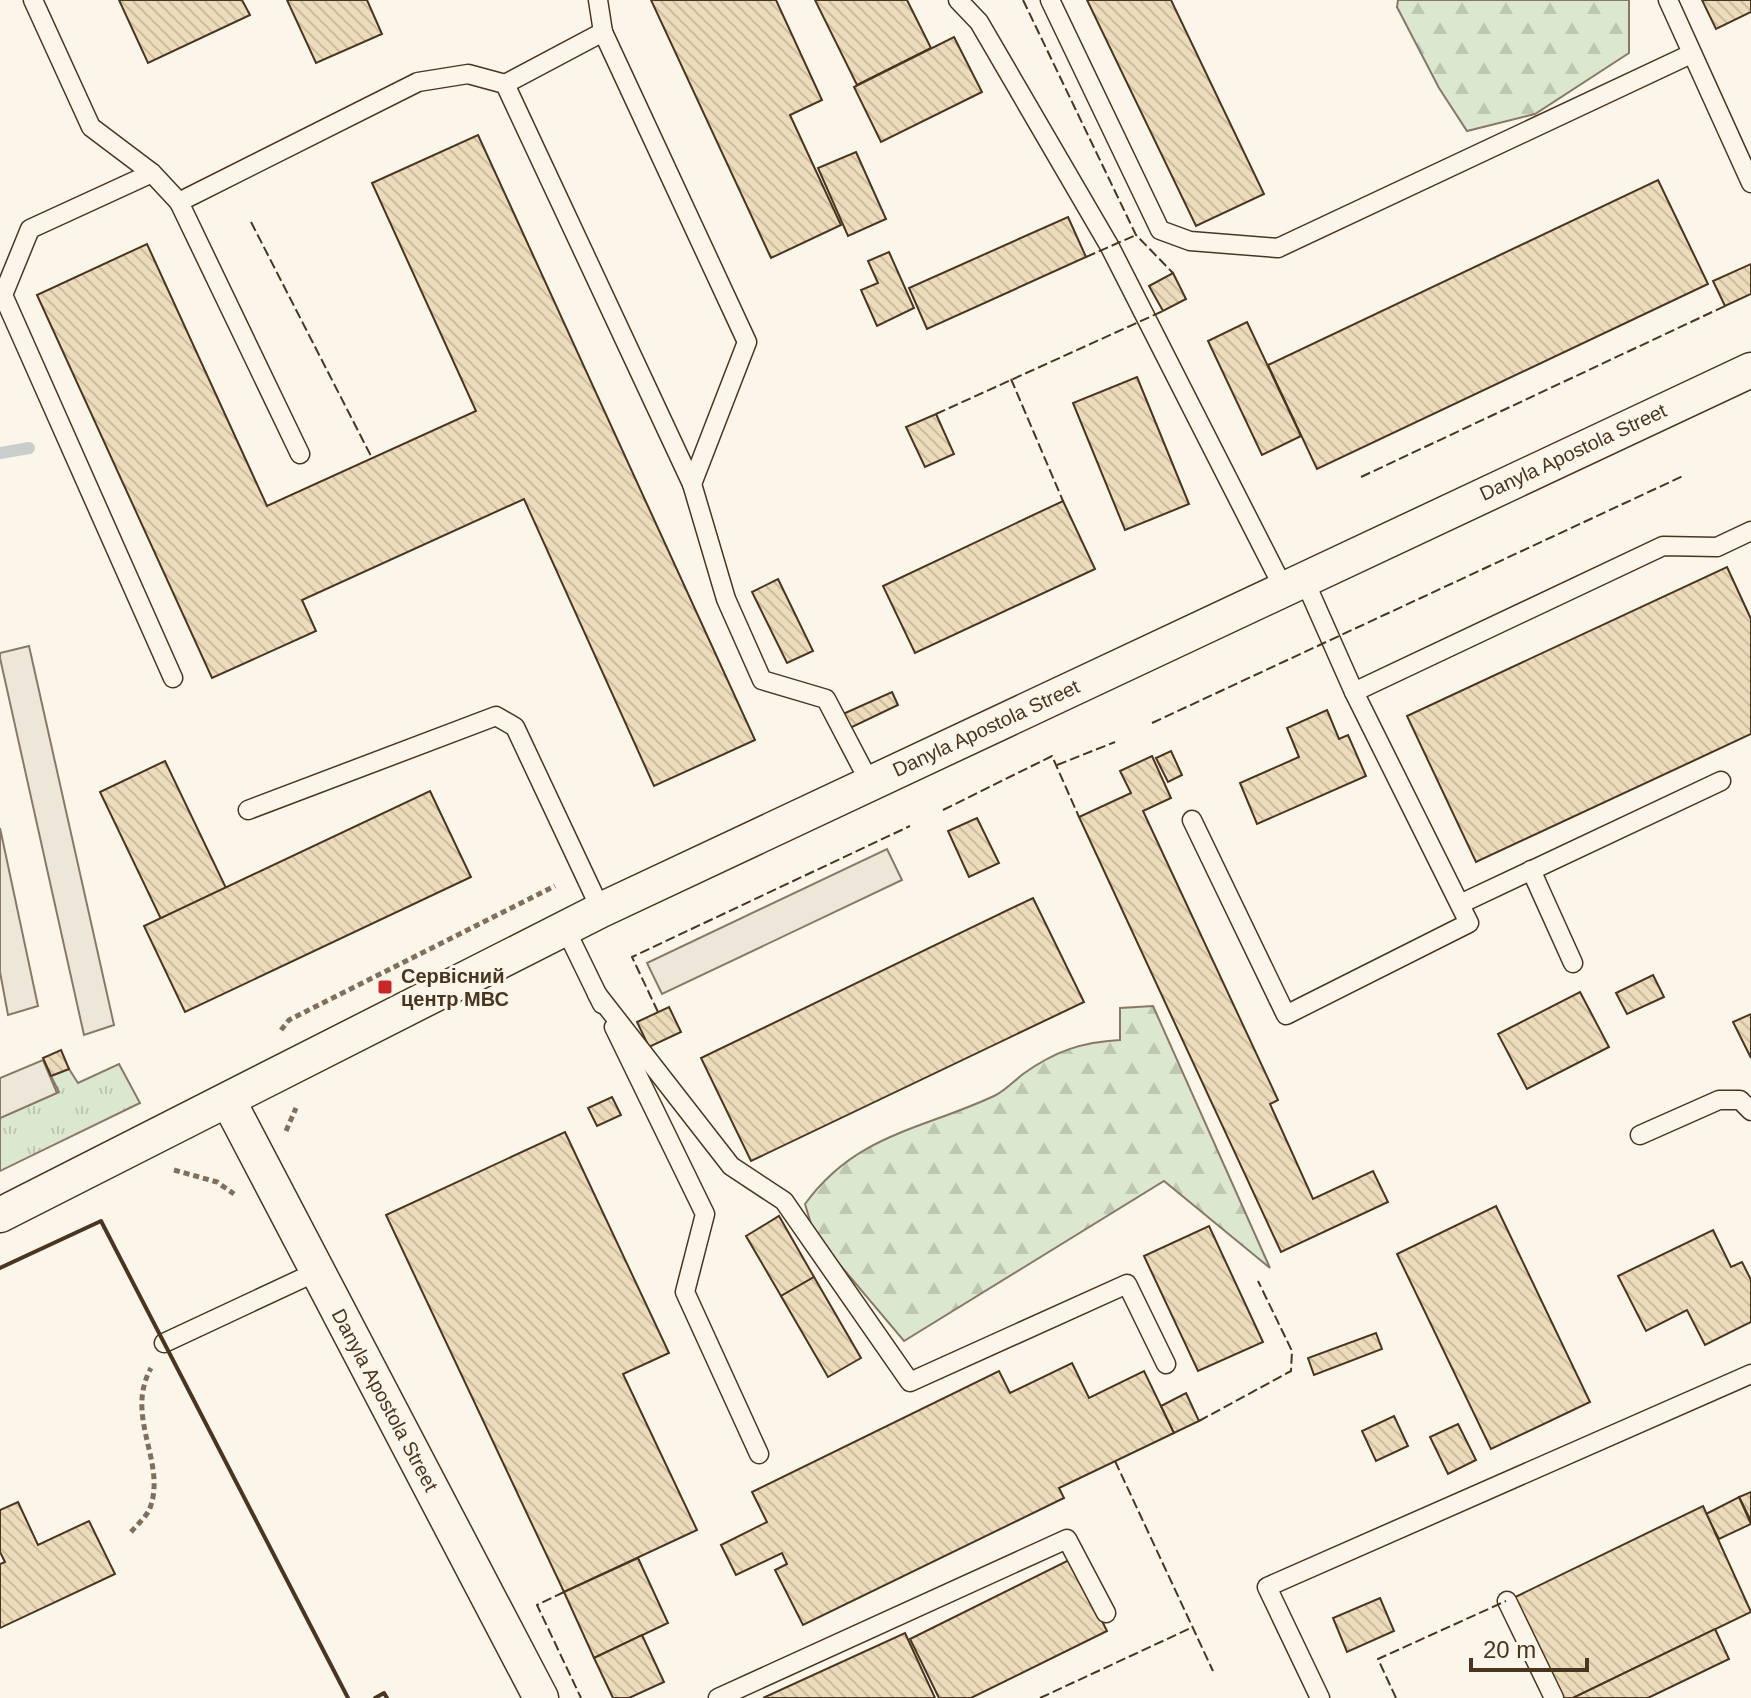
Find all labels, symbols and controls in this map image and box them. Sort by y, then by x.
street label: Danyla Apostola Street [1476,399,1670,505]
street label: Danyla Apostola Street [889,675,1083,781]
place label: Сервісний центр МВС [401,965,509,1010]
marker: Сервісний центр МВС [376,978,394,996]
street label: Danyla Apostola Street [328,1305,443,1495]
scale bar [1471,1622,1587,1672]
text: 20 m [1483,1636,1536,1663]

